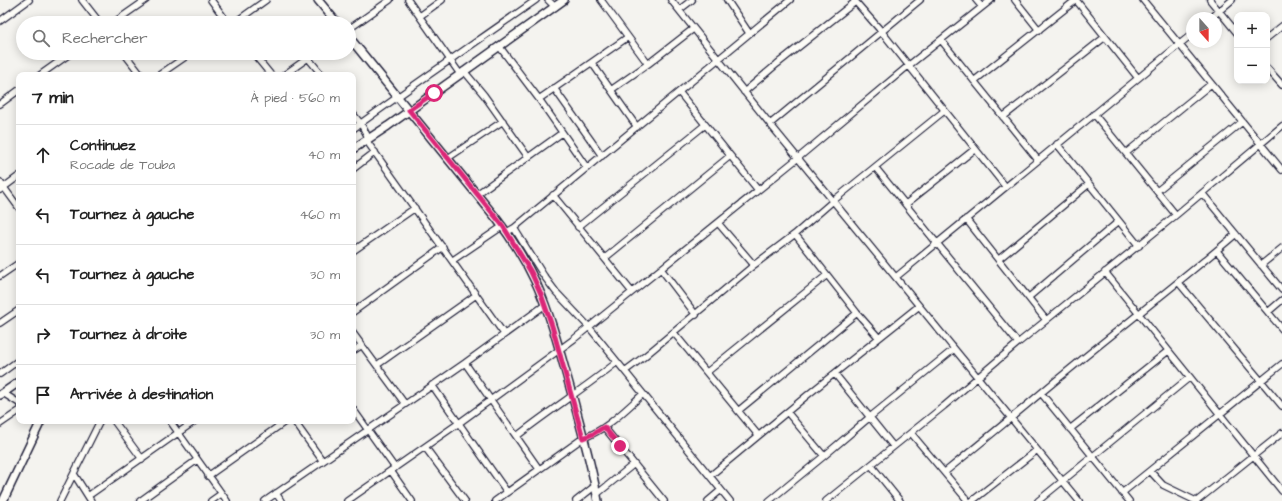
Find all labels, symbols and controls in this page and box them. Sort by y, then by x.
north arrow [1186,12,1222,48]
map controls [1234,12,1270,84]
button: + [1234,12,1270,48]
search box [16,16,356,60]
icon: search [30,27,52,49]
text: Rechercher [62,28,147,49]
button: − [1234,48,1270,84]
route start [425,84,443,102]
text: 7 min [32,86,74,110]
text: À pied · 560 m [250,89,340,107]
text: Continuez [70,135,136,156]
icon: ahead [32,144,54,166]
text: 40 m [308,146,340,164]
text: Rocade de Touba [70,156,175,174]
icon: left [32,204,54,226]
text: Tournez à gauche [70,204,194,225]
text: 460 m [299,206,340,224]
icon: left [32,264,54,286]
text: Tournez à gauche [70,264,194,285]
text: 30 m [310,266,340,284]
icon: right [32,324,54,346]
text: Tournez à droite [70,324,187,345]
text: 30 m [310,326,340,344]
icon: arrive [32,384,54,406]
text: Arrivée à destination [70,384,213,405]
route end [611,437,629,455]

